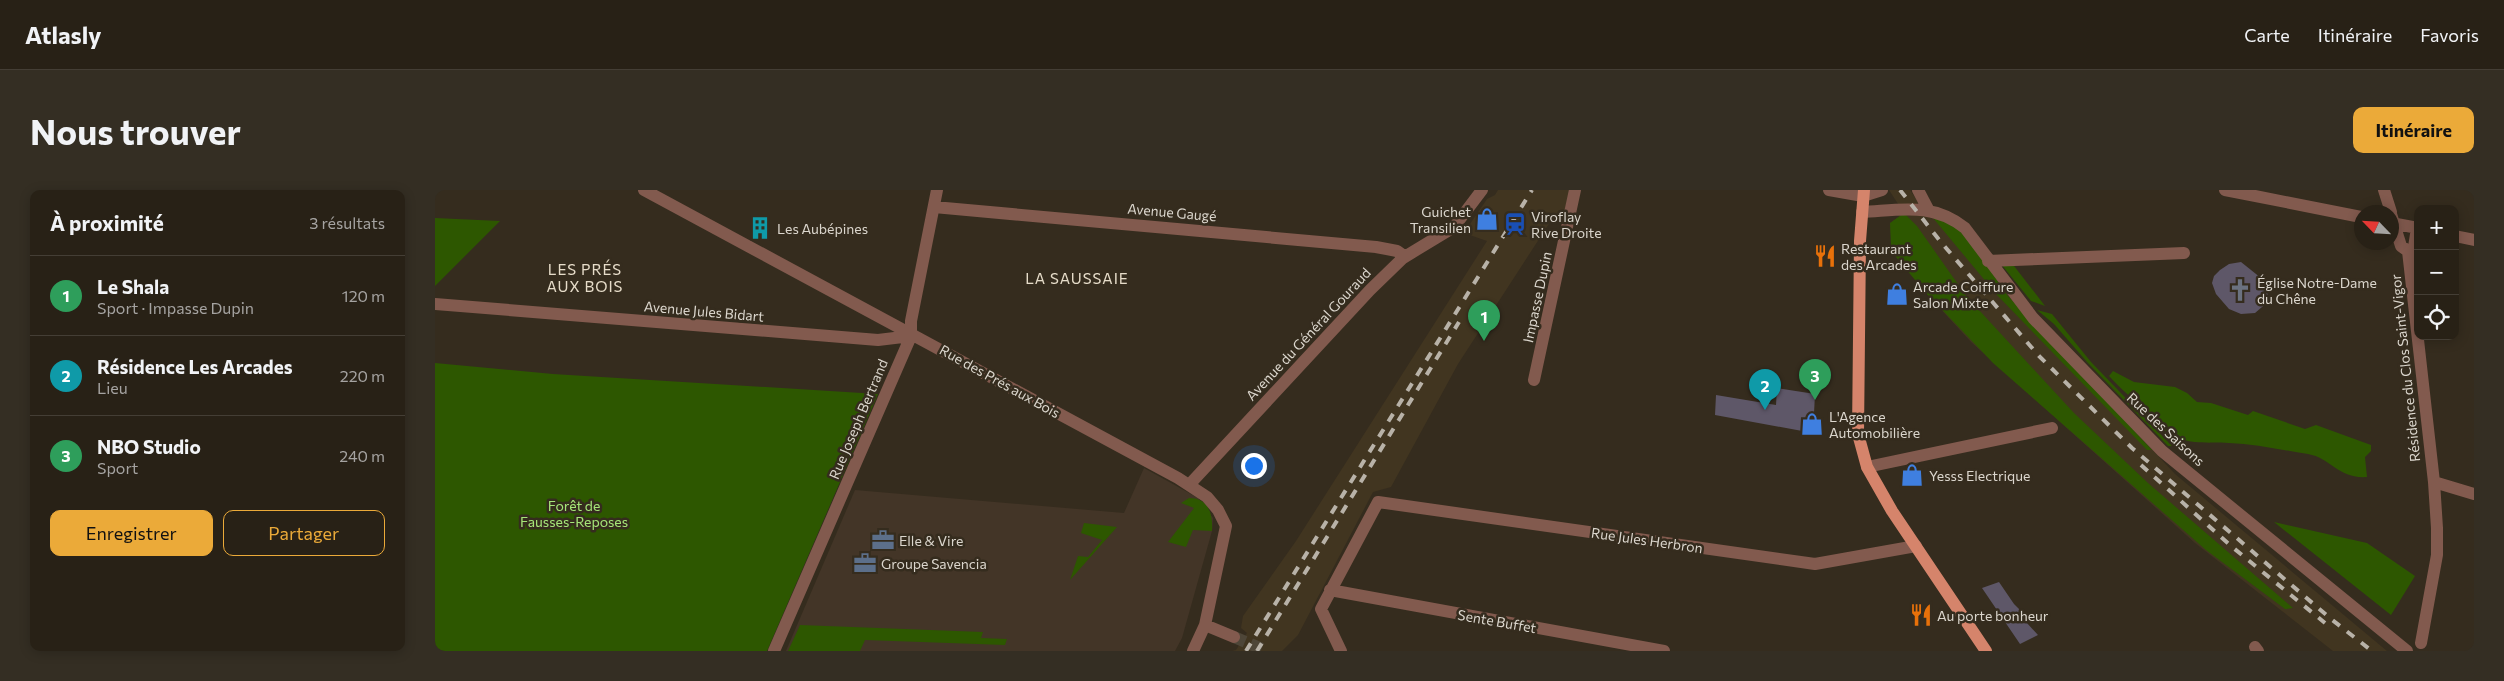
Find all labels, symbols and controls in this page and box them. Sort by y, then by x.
text: Atlasly [25,20,102,49]
text: Carte [2244,24,2290,46]
text: Itinéraire [2318,24,2392,46]
text: Favoris [2420,24,2479,46]
button: Itinéraire [2353,107,2474,153]
text: Nous trouver [30,109,241,152]
street label: Avenue Gaugé [1127,200,1217,224]
place label: Guichet Transilien [1410,203,1471,236]
north arrow [2354,205,2399,250]
map controls [2414,205,2459,340]
button: + [2414,205,2459,250]
shop icon: Guichet Transilien [1474,206,1500,232]
place label: Viroflay Rive Droite [1531,208,1602,241]
text: À proximité [50,210,164,235]
station icon: Viroflay Rive Droite [1502,211,1528,237]
text: 3 résultats [309,213,385,232]
building icon: Les Aubépines [747,215,773,241]
place label: Les Aubépines [777,220,868,237]
place label: Restaurant des Arcades [1841,240,1917,273]
restaurant icon: Restaurant des Arcades [1812,243,1838,269]
street label: Impasse Dupin [1519,250,1555,344]
button: − [2414,250,2459,295]
district label: LES PRÉS AUX BOIS [547,259,623,295]
street label: Avenue du Général Gouraud [1242,264,1374,404]
district label: LA SAUSSAIE [1025,269,1129,287]
street label: Résidence du Clos Saint-Vigor [2387,273,2423,463]
place label: Église Notre-Dame du Chêne [2257,274,2377,307]
text: Le Shala [97,275,169,298]
church icon: Église Notre-Dame du Chêne [2227,277,2253,303]
place label: Arcade Coiffure Salon Mixte [1913,278,2013,311]
shop icon: Arcade Coiffure Salon Mixte [1884,281,1910,307]
text: 1 [62,286,70,305]
text: 120 m [342,286,385,305]
button: locate [2414,295,2459,340]
street label: Avenue Jules Bidart [643,297,765,325]
text: Sport · Impasse Dupin [97,298,254,317]
pin: 1 [1468,300,1500,341]
street label: Rue des Prés aux Bois [937,341,1063,421]
text: Résidence Les Arcades [97,355,293,378]
street label: Rue Joseph Bertrand [825,356,891,482]
pin: 3 [1799,359,1831,400]
text: 2 [61,366,71,385]
text: 220 m [340,366,385,385]
pin: 2 [1749,369,1781,410]
text: Lieu [97,378,128,397]
street label: Rue des Saisons [2124,389,2208,469]
place label: L'Agence Automobilière [1829,408,1920,441]
shop icon: L'Agence Automobilière [1799,411,1825,437]
text: NBO Studio [97,435,201,458]
text: 3 [61,446,71,465]
text: 240 m [339,446,385,465]
your location [1241,453,1267,479]
text: Sport [97,458,138,477]
shop icon: Yesss Electrique [1899,462,1925,488]
place label: Yesss Electrique [1929,467,2030,484]
park label: Forêt de Fausses-Reposes [520,497,628,530]
button: Enregistrer [50,510,213,556]
button: Partager [223,510,385,556]
street label: Rue Jules Herbron [1590,524,1704,556]
office icon: Elle & Vire [870,527,896,553]
place label: Elle & Vire [899,532,963,549]
office icon: Groupe Savencia [852,550,878,576]
place label: Groupe Savencia [881,555,987,572]
restaurant icon: Au porte bonheur [1908,602,1934,628]
street label: Sente Buffet [1456,606,1538,636]
place label: Au porte bonheur [1937,607,2049,624]

